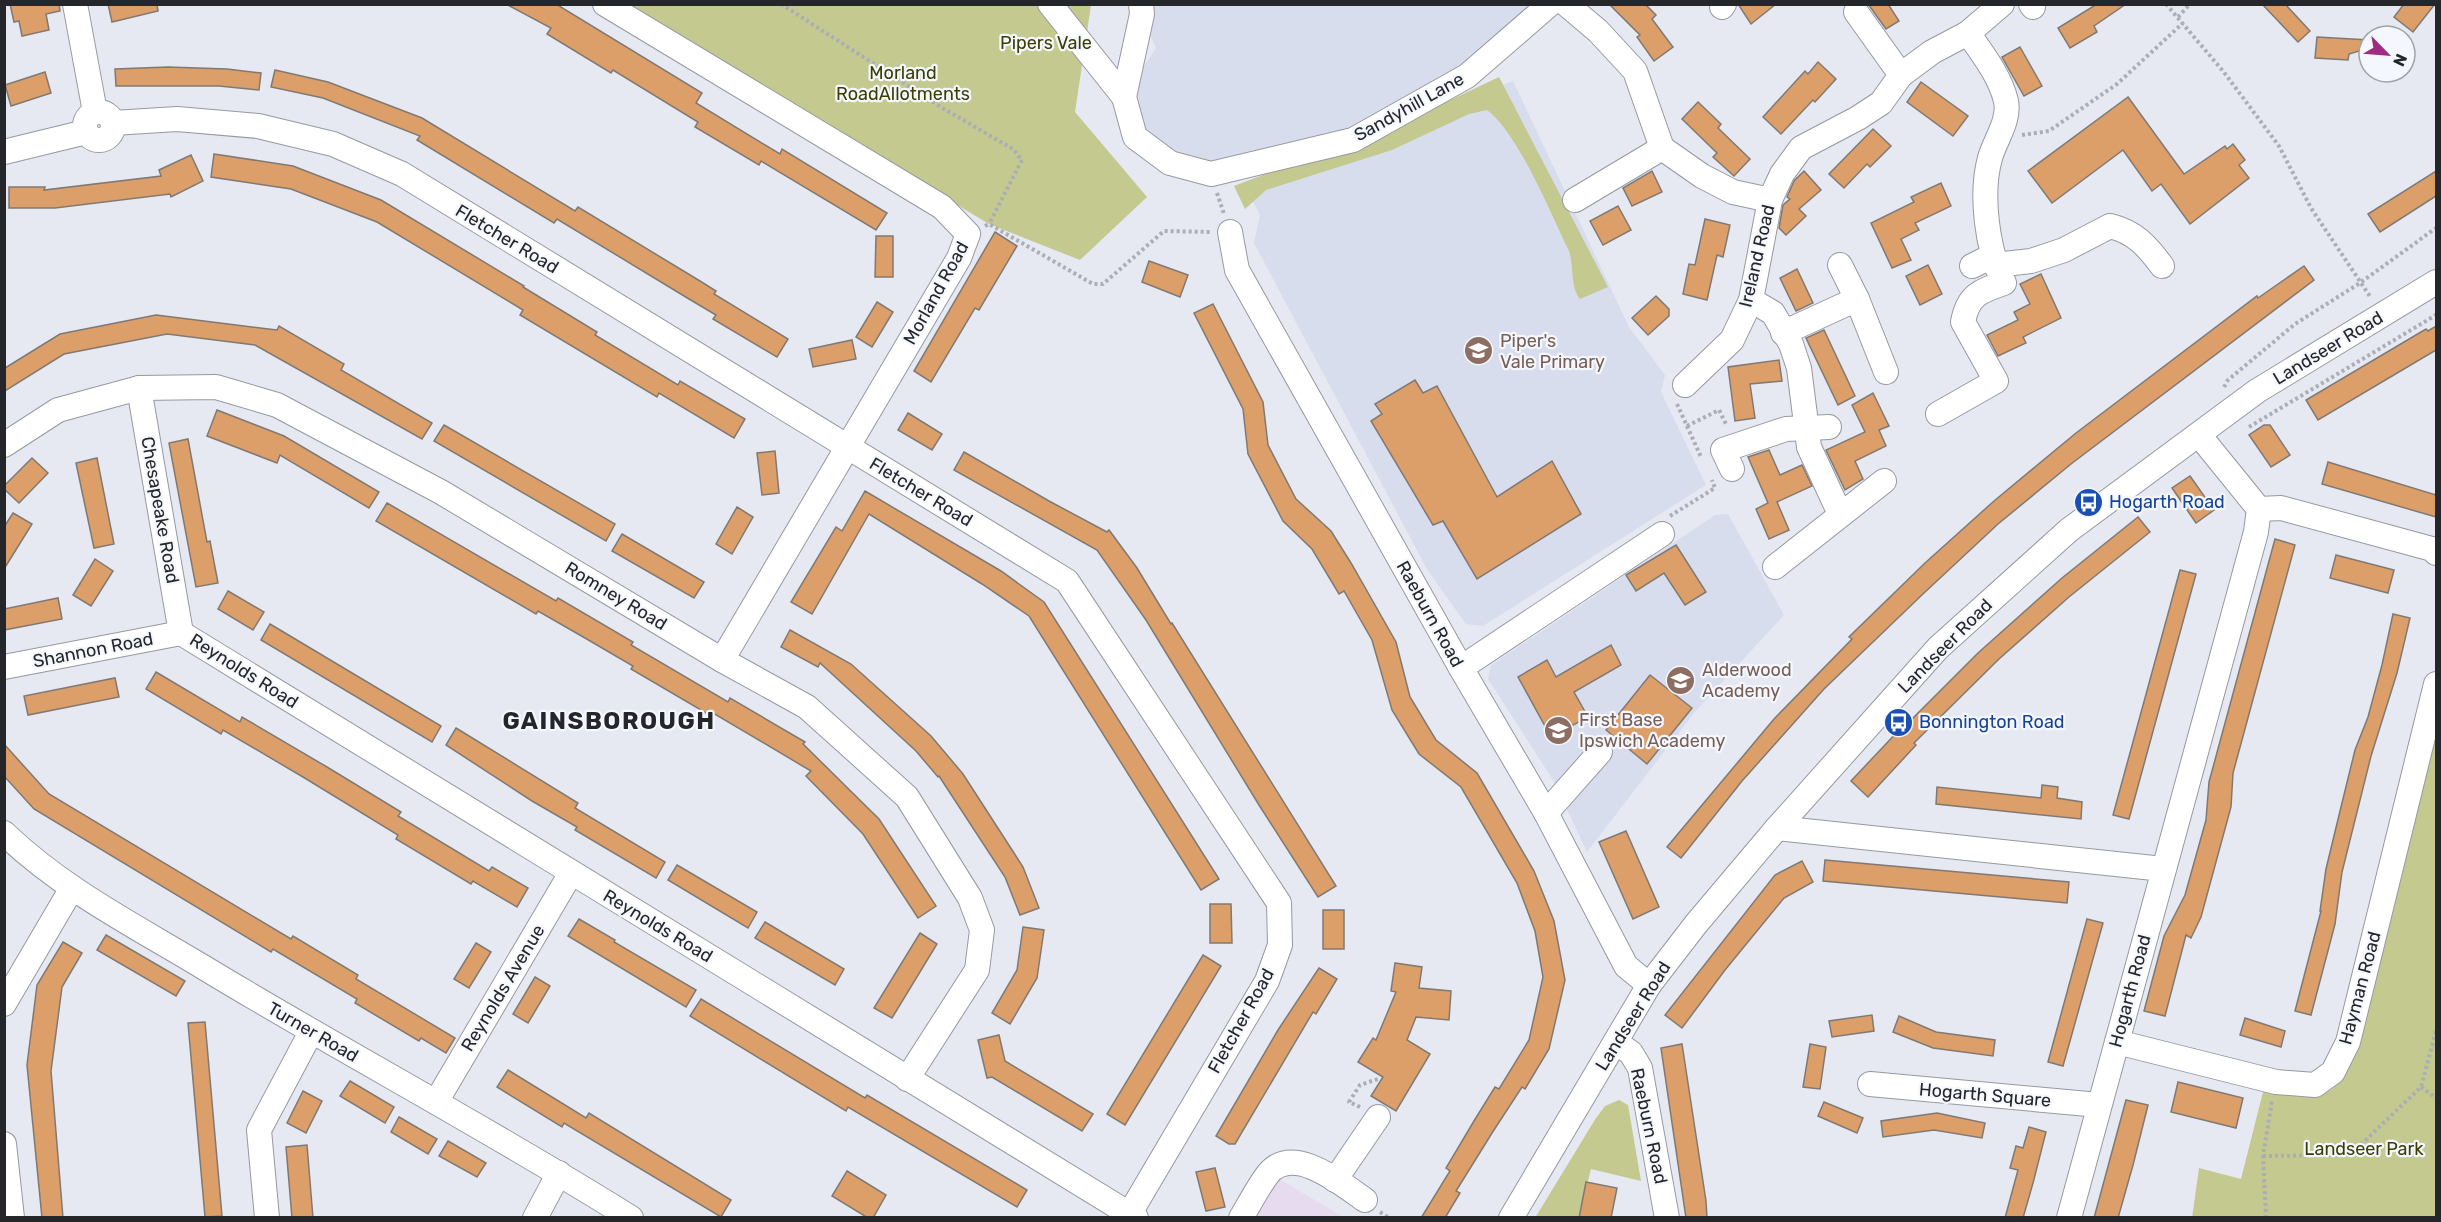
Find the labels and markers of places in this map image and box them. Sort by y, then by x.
place label: Piper's Vale Primary [1500,330,1605,373]
school or university icon: Piper's Vale Primary [1463,335,1495,367]
bus stop icon: Hogarth Road [2072,486,2104,518]
place label: Hogarth Road [2109,491,2225,513]
place label: Alderwood Academy [1702,659,1792,702]
school or university icon: Alderwood Academy [1665,664,1697,696]
bus stop icon: Bonnington Road [1882,706,1914,738]
place label: First Base Ipswich Academy [1579,709,1726,752]
place label: Bonnington Road [1919,711,2065,733]
school or university icon: First Base Ipswich Academy [1542,714,1574,746]

